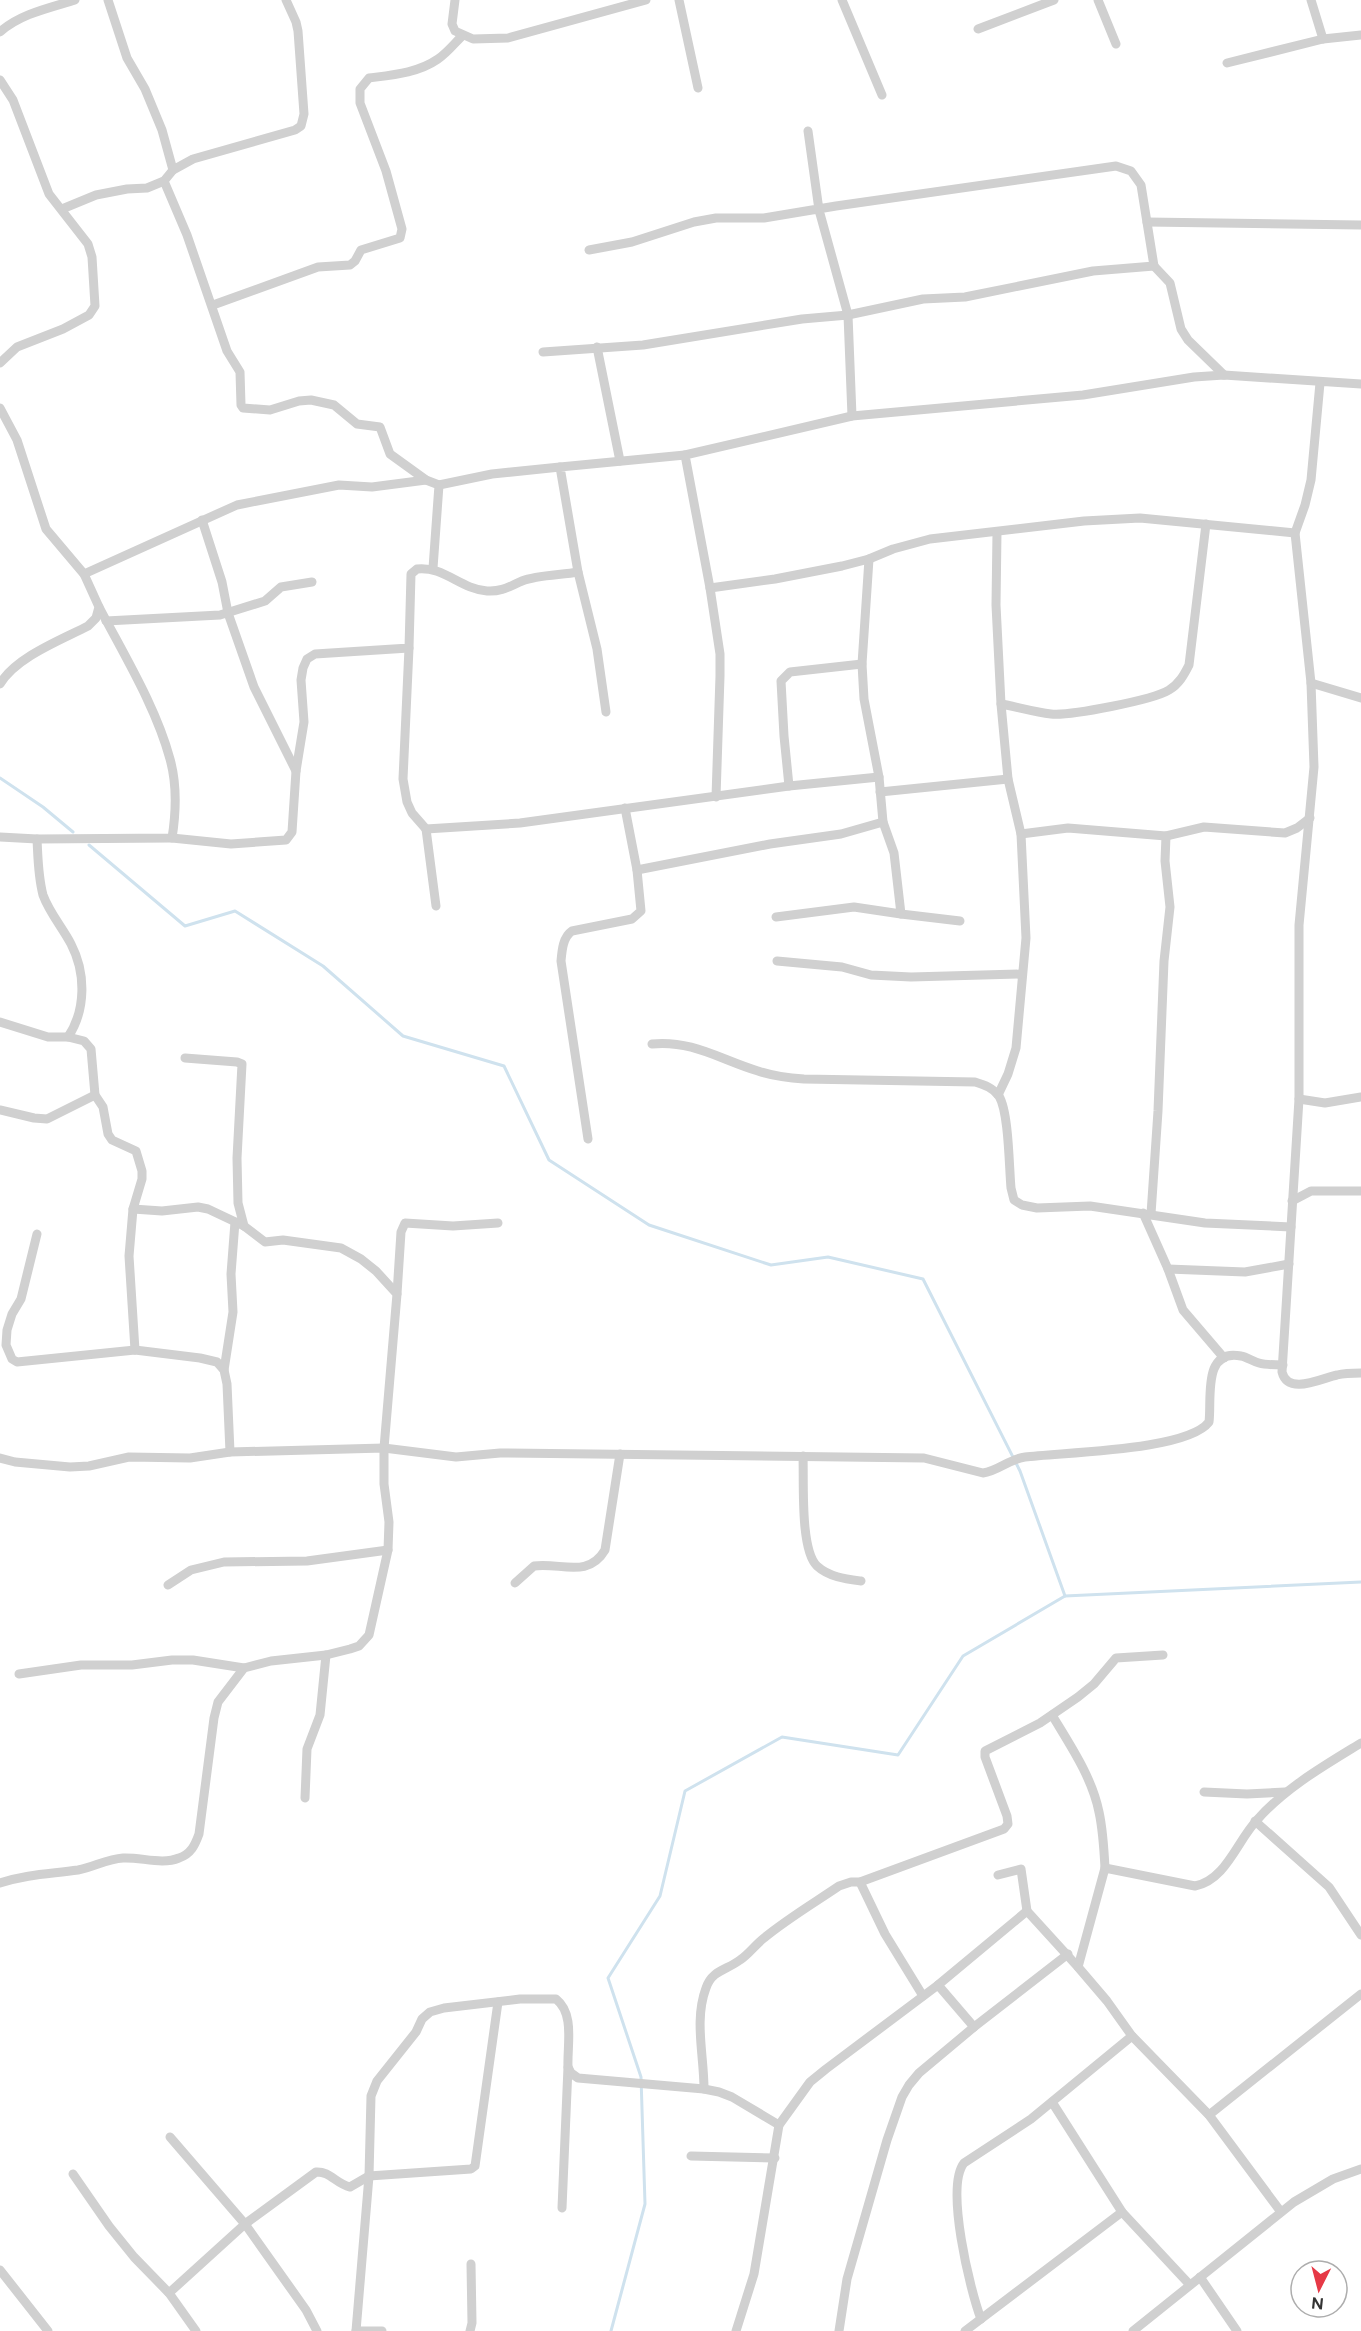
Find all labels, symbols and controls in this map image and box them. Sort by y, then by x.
north arrow [1289,2259,1349,2319]
text: N [1310,2293,1325,2314]

